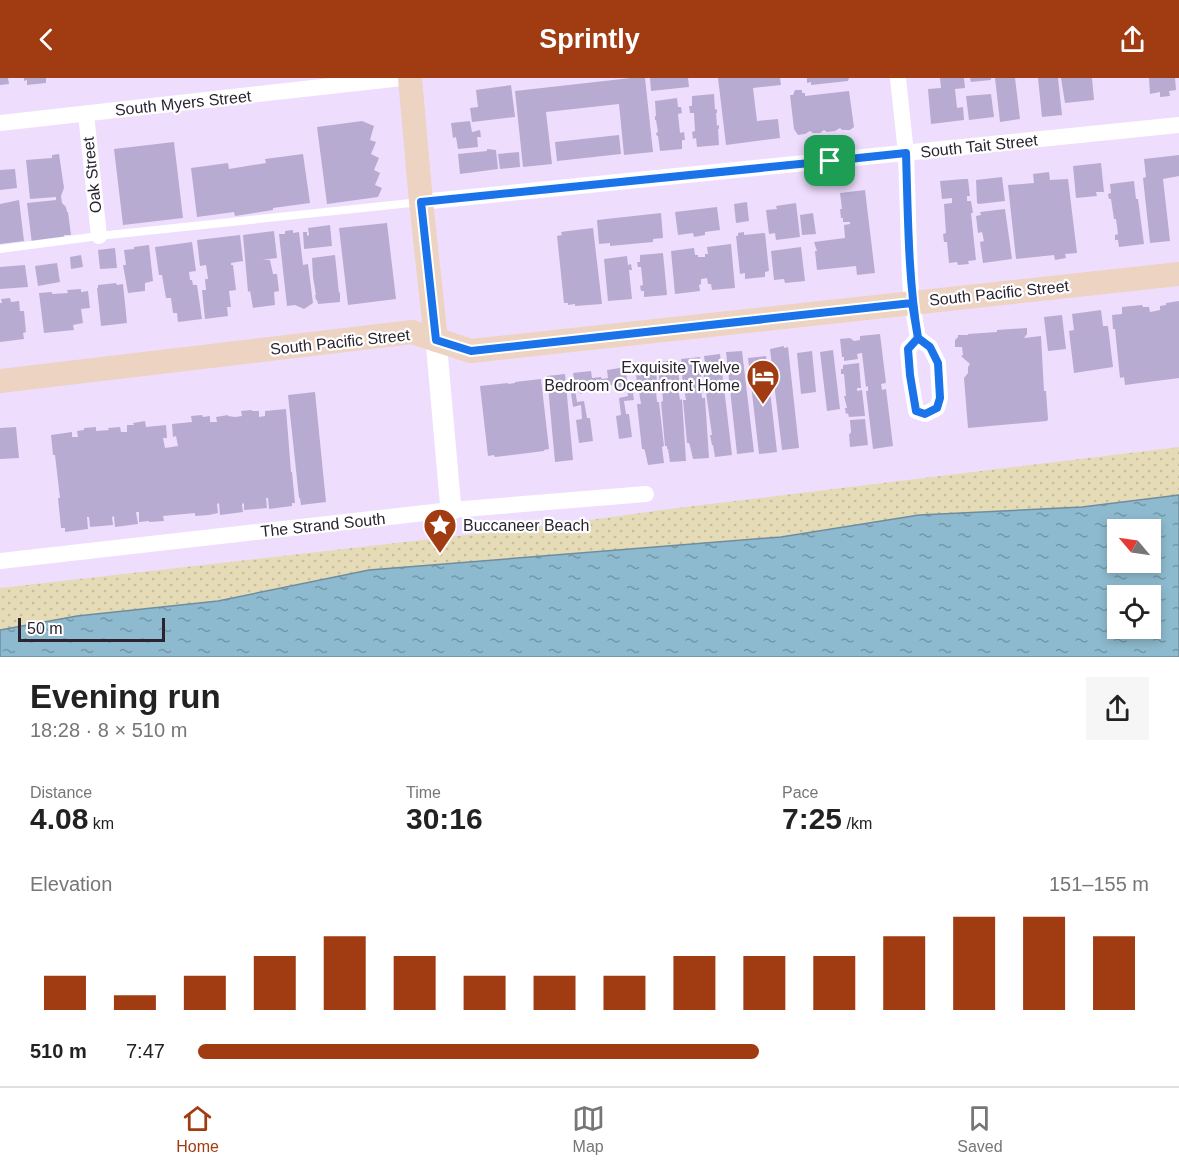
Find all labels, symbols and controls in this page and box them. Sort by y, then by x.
icon: back [30,23,63,56]
icon: share [1116,23,1149,56]
text: Sprintly [539,24,640,54]
street label: South Myers Street [114,87,253,119]
street label: South Tait Street [919,131,1039,161]
pin [804,135,855,186]
street label: Oak Street [79,136,104,214]
icon: arrive [813,144,846,177]
street label: South Pacific Street [928,277,1070,309]
street label: South Pacific Street [269,326,411,358]
hotel icon: Exquisite Twelve Bedroom Oceanfront Home [745,358,781,405]
place label: Exquisite Twelve Bedroom Oceanfront Home [544,359,740,394]
place icon: Buccaneer Beach [422,507,458,554]
street label: The Strand South [260,510,386,540]
place label: Buccaneer Beach [463,517,589,534]
north arrow [1107,519,1161,573]
map controls [1107,519,1161,639]
button: locate [1107,585,1161,639]
scale bar [18,615,165,642]
text: 50 m [27,620,63,637]
button: share [1086,677,1149,740]
text: Evening run [30,678,221,715]
text: 18:28 · 8 × 510 m [30,719,187,741]
text: Distance [30,784,92,801]
text: Time [406,784,441,801]
text: Pace [782,784,818,801]
text: 4.08 [30,802,88,835]
text: 30:16 [406,802,483,835]
text: 7:25 [782,802,842,835]
text: km [88,815,114,832]
text: /km [842,815,872,832]
text: Elevation [30,873,112,895]
text: 151–155 m [1049,873,1149,895]
text: 510 m [30,1040,87,1062]
text: 7:47 [126,1040,165,1062]
tab: Home [176,1102,219,1156]
tab: Map [572,1102,605,1156]
tab: Saved [957,1102,1003,1156]

